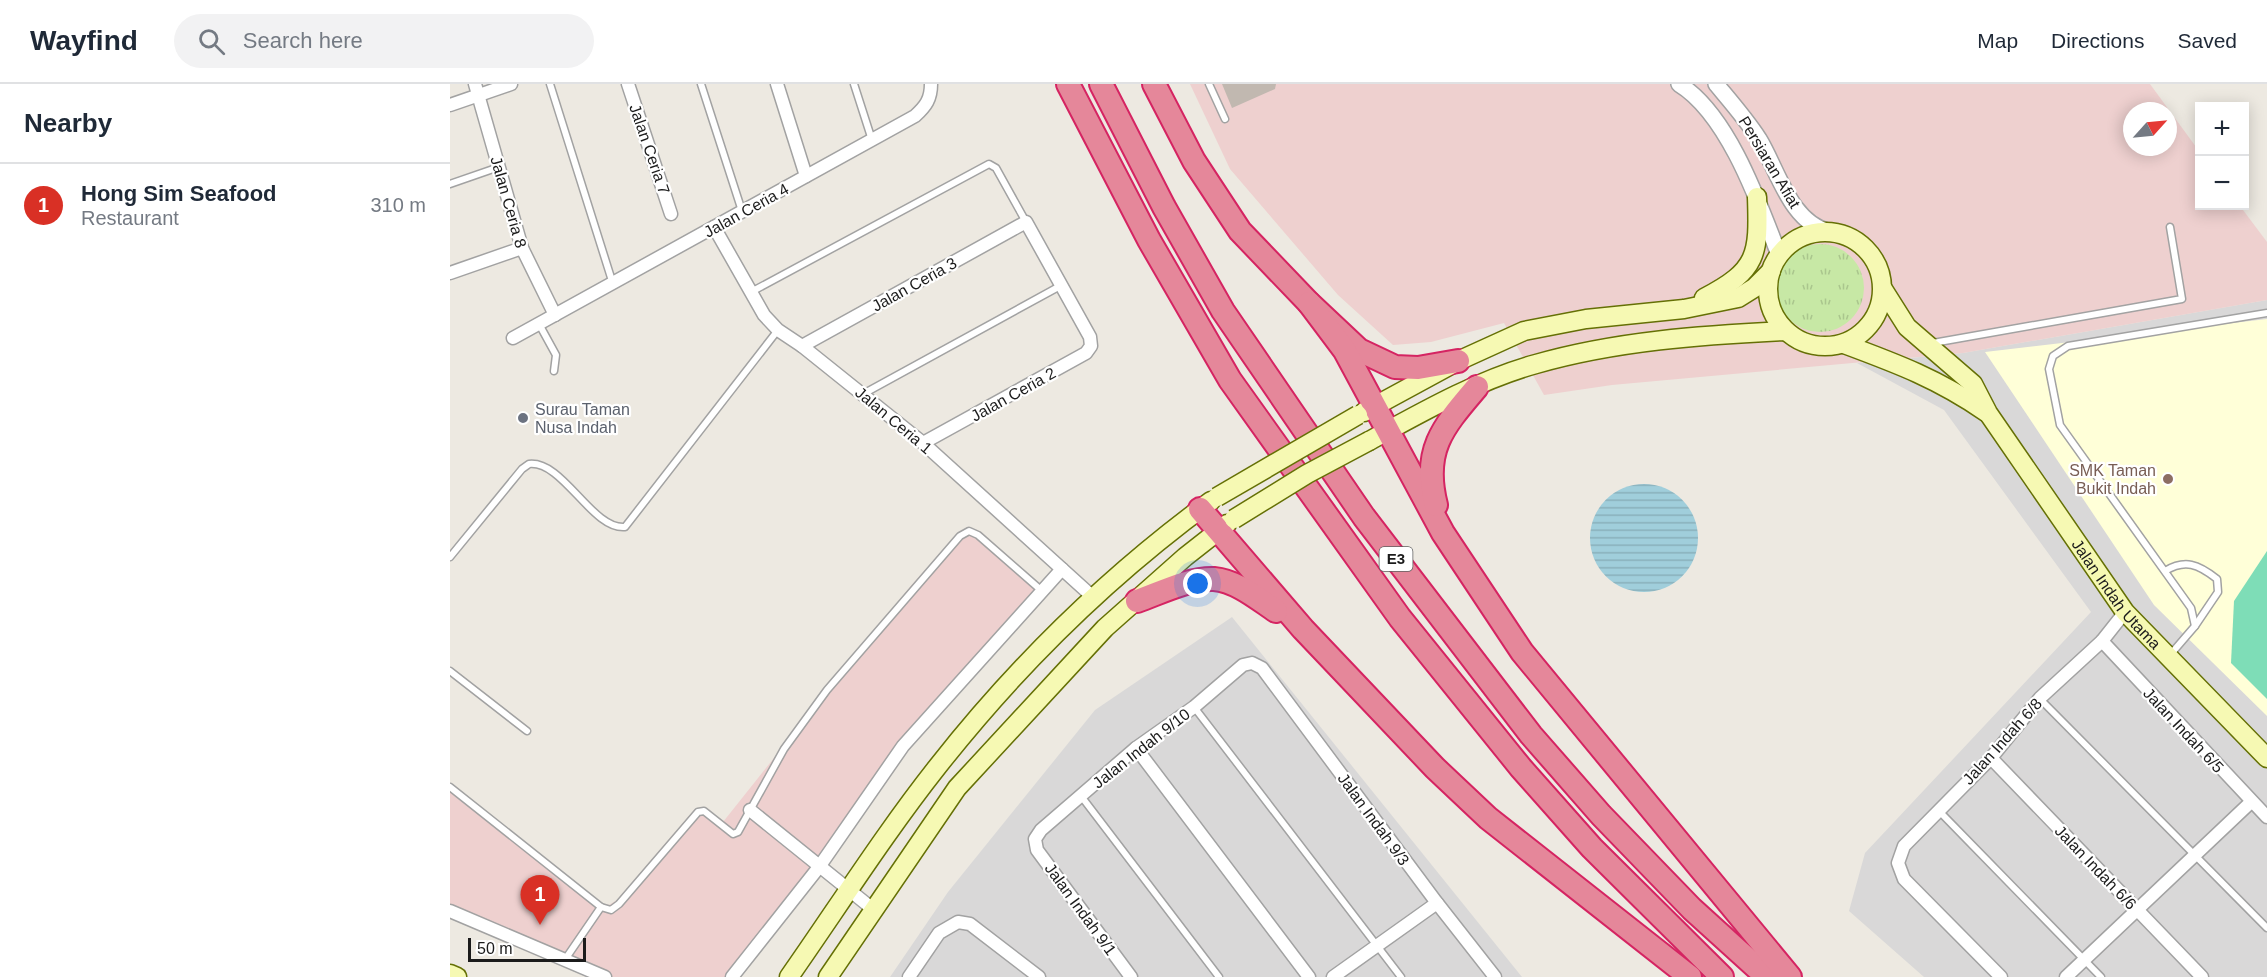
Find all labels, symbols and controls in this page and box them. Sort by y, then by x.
search box [174,14,594,68]
text: Wayfind [30,25,138,56]
icon: search [195,25,228,58]
text: Search here [243,28,363,53]
text: Map [1977,29,2018,52]
text: Directions [2051,29,2144,52]
text: Saved [2177,29,2237,52]
street label: Jalan Ceria 7 [626,102,673,197]
north arrow [2123,102,2177,156]
map controls [2195,102,2249,210]
button: + [2195,102,2249,156]
text: Nearby [24,108,112,138]
street label: Persiaran Afiat [1735,113,1804,212]
street label: Jalan Ceria 8 [487,154,530,250]
button: − [2195,156,2249,210]
street label: Jalan Ceria 4 [701,180,792,241]
text: Hong Sim Seafood [81,181,277,206]
text: 1 [38,194,49,216]
text: 310 m [370,194,426,216]
text: Restaurant [81,207,179,229]
street label: Jalan Ceria 3 [869,254,960,315]
street label: Jalan Ceria 2 [968,364,1059,425]
street label: Jalan Ceria 1 [852,384,935,457]
place label: Surau Taman Nusa Indah [535,401,630,436]
marker: Surau Taman Nusa Indah [516,411,530,425]
place label: SMK Taman Bukit Indah [2069,462,2156,497]
marker: SMK Taman Bukit Indah [2161,472,2175,486]
street label: Jalan Indah Utama [2068,536,2164,653]
road number: E3 [1380,547,1412,571]
your location [1183,569,1212,598]
street label: Jalan Indah 6/5 [2140,685,2227,776]
street label: Jalan Indah 6/8 [1959,695,2045,788]
street label: Jalan Indah 9/10 [1089,705,1193,792]
street label: Jalan Indah 9/3 [1335,770,1413,869]
street label: Jalan Indah 6/6 [2052,822,2140,913]
street label: Jalan Indah 9/1 [1042,860,1120,959]
pin: 1 [520,876,560,925]
scale bar [468,935,586,962]
text: 50 m [477,940,513,957]

